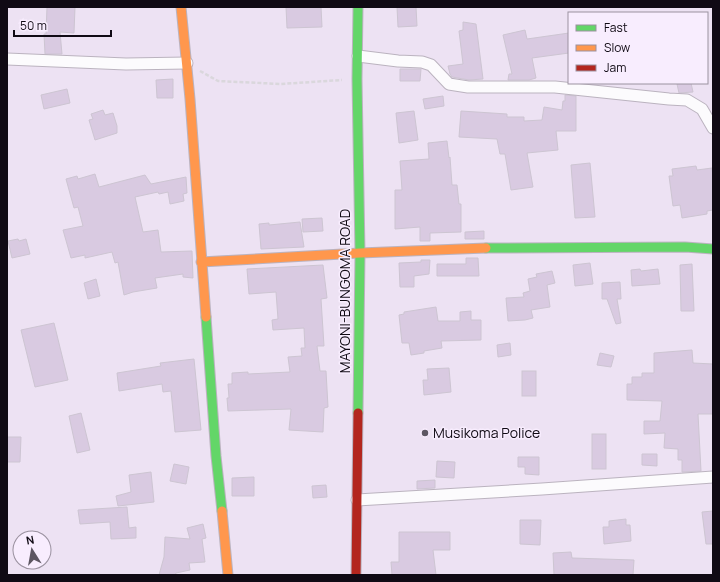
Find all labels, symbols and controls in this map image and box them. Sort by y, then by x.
scale bar [14,12,111,38]
legend [568,12,708,84]
text: 50 m [20,17,47,34]
text: Fast [604,19,628,36]
text: Slow [604,39,630,56]
text: Jam [604,59,626,76]
street label: MAYONI-BUNGOMA ROAD [335,209,354,373]
place label: Musikoma Police [433,423,540,442]
marker: Musikoma Police [420,428,430,438]
north arrow [12,530,52,570]
text: N [25,532,35,548]

